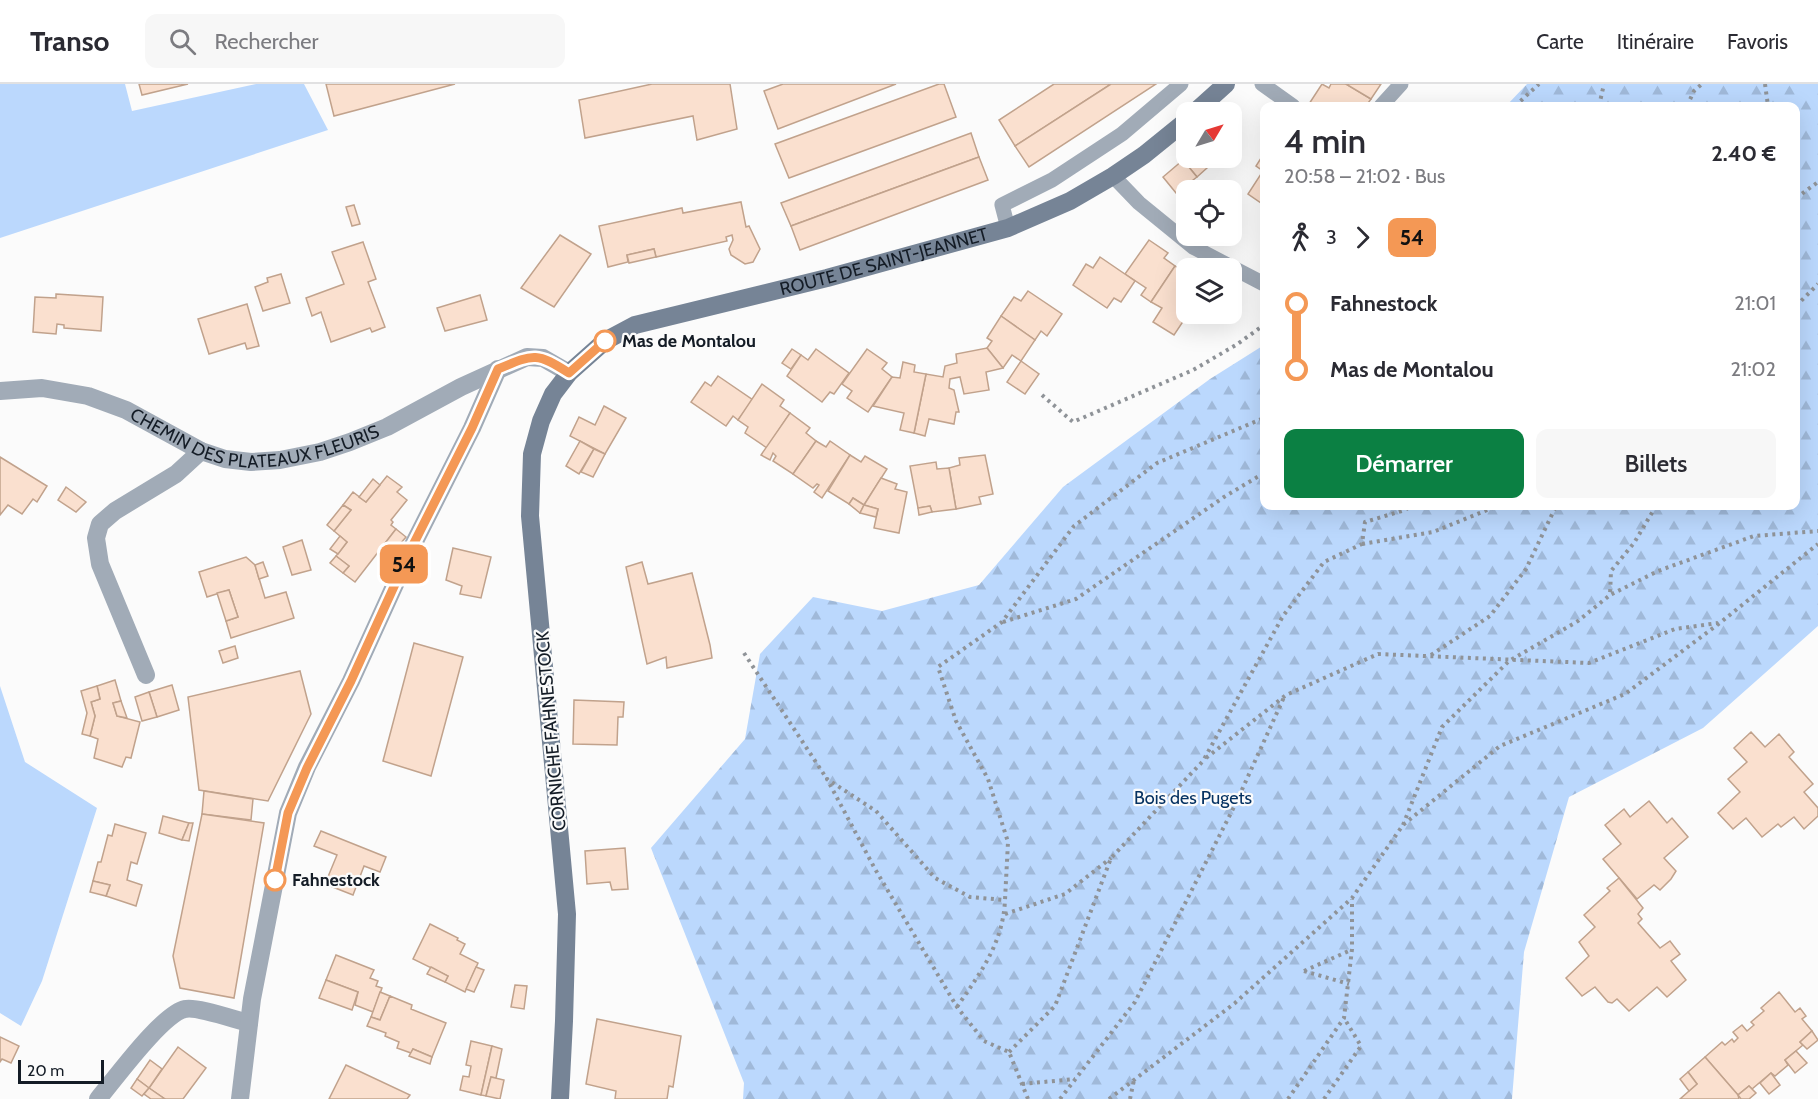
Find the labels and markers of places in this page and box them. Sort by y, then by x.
marker: Mas de Montalou [594,330,616,352]
place label: Mas de Montalou [622,330,756,352]
marker: Fahnestock [264,869,286,891]
place label: Fahnestock [292,869,380,891]

